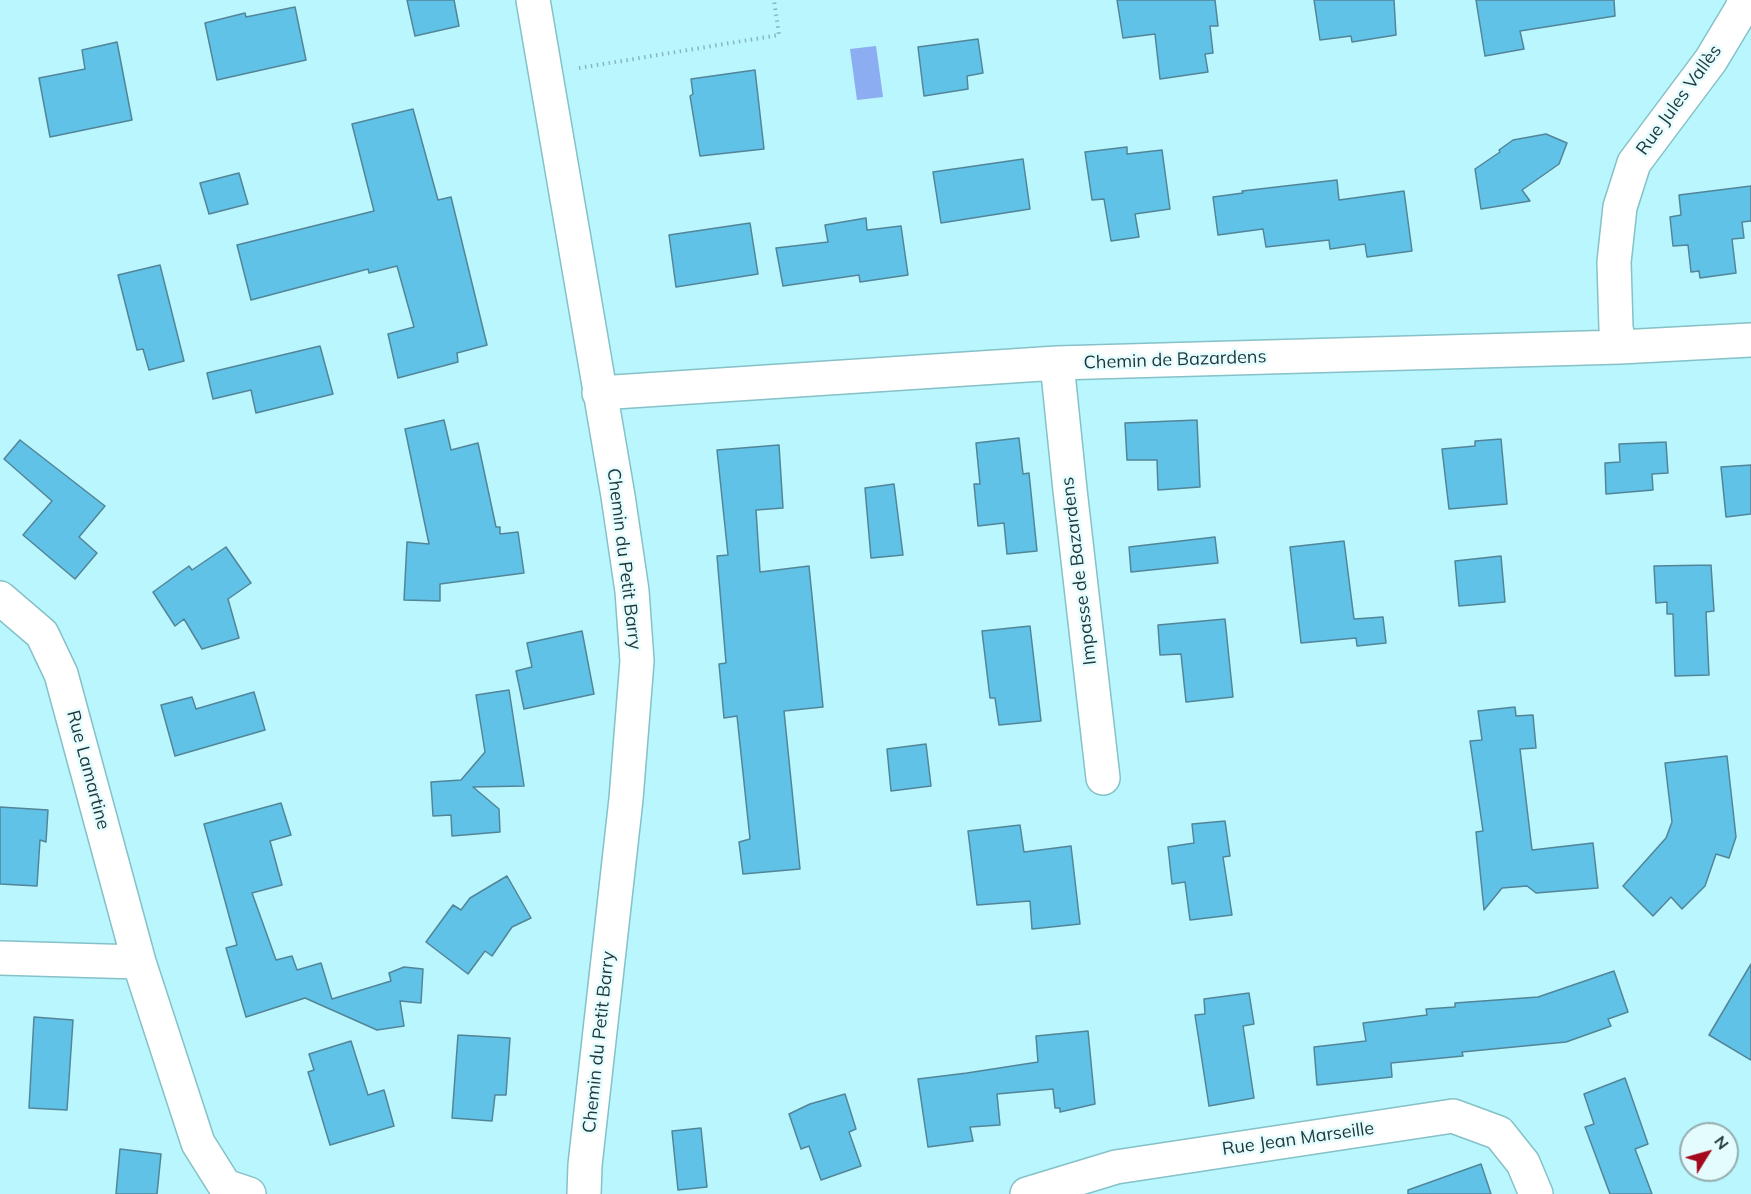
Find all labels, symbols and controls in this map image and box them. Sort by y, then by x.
street label: Rue Jules Vallès [1632,41,1726,159]
street label: Chemin de Bazardens [1083,346,1267,374]
street label: Chemin du Petit Barry [602,467,646,651]
street label: Impasse de Bazardens [1057,476,1101,666]
street label: Rue Lamartine [62,708,114,832]
street label: Chemin du Petit Barry [579,950,619,1134]
street label: Rue Jean Marseille [1221,1118,1375,1160]
north arrow [1679,1122,1739,1182]
text: N [1710,1132,1733,1153]

